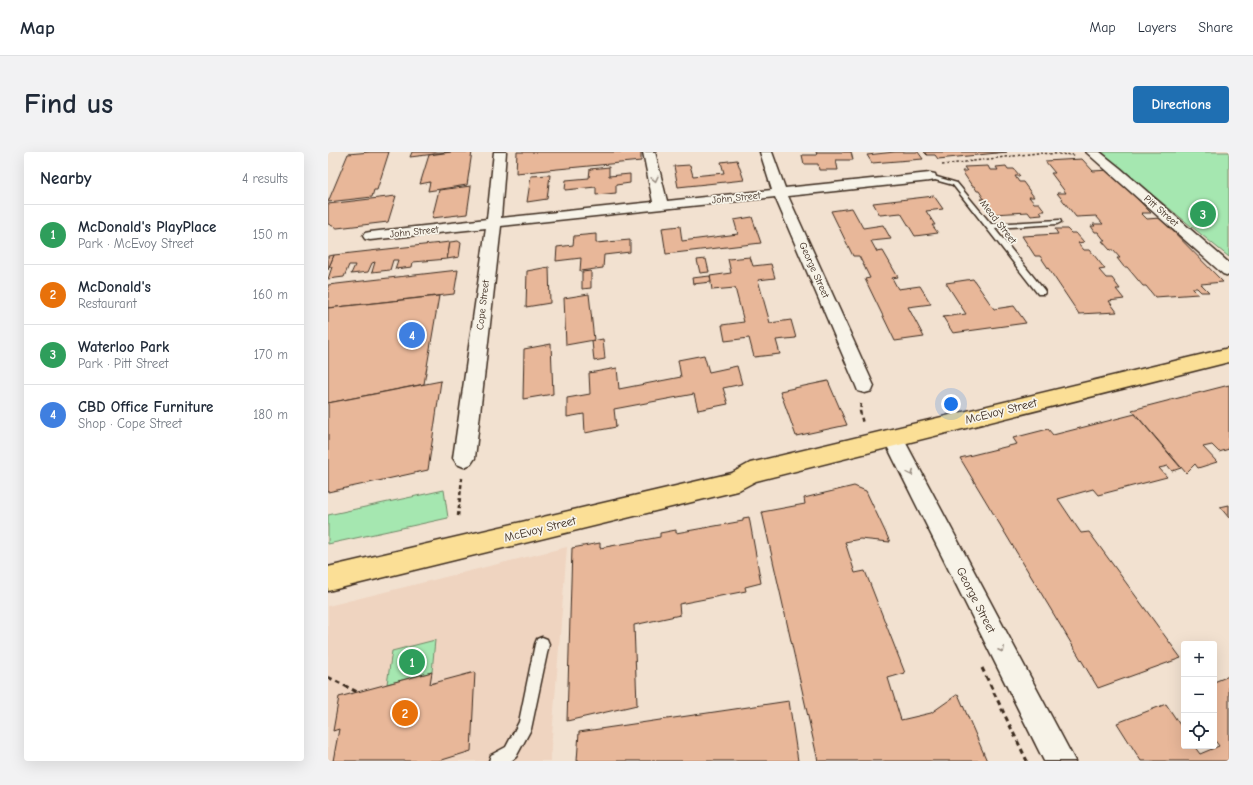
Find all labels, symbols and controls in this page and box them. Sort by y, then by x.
text: Map [20,17,55,39]
text: Map [1089,19,1116,36]
text: Layers [1138,19,1176,36]
text: Share [1198,19,1233,36]
button: Directions [1133,86,1229,123]
text: Find us [24,88,113,120]
text: Nearby [40,169,91,188]
text: 4 results [242,171,288,186]
one-way arrow [651,176,659,182]
street label: John Street [711,189,762,207]
street label: Pitt Street [1141,193,1182,230]
street label: Mead Street [977,198,1020,247]
pin: 3 [1190,199,1216,229]
text: McDonald's PlayPlace [78,218,216,236]
street label: John Street [389,223,440,241]
text: 1 [50,227,56,242]
text: 150 m [253,227,288,242]
text: Park · McEvoy Street [78,236,194,251]
street label: George Street [796,240,832,301]
text: McDonald's [78,278,151,296]
street label: Cope Street [474,278,492,331]
text: 2 [50,287,56,302]
text: 160 m [253,287,288,302]
text: Restaurant [78,296,137,311]
pin: 4 [399,320,425,350]
text: Waterloo Park [78,338,169,356]
text: 3 [50,347,56,362]
text: 170 m [254,347,288,362]
text: Park · Pitt Street [78,356,168,371]
your location [941,394,961,414]
street label: McEvoy Street [964,395,1039,427]
text: CBD Office Furniture [78,398,213,416]
text: 4 [50,407,56,422]
text: 180 m [253,407,288,422]
text: Shop · Cope Street [78,416,182,431]
one-way arrow [906,468,913,476]
street label: McEvoy Street [503,513,578,545]
street label: George Street [953,565,999,636]
map controls [1181,641,1217,749]
button: + [1181,641,1217,677]
one-way arrow [998,646,1005,654]
pin: 1 [399,647,425,677]
button: − [1181,677,1217,713]
pin: 2 [392,698,418,728]
button: locate [1181,713,1217,749]

